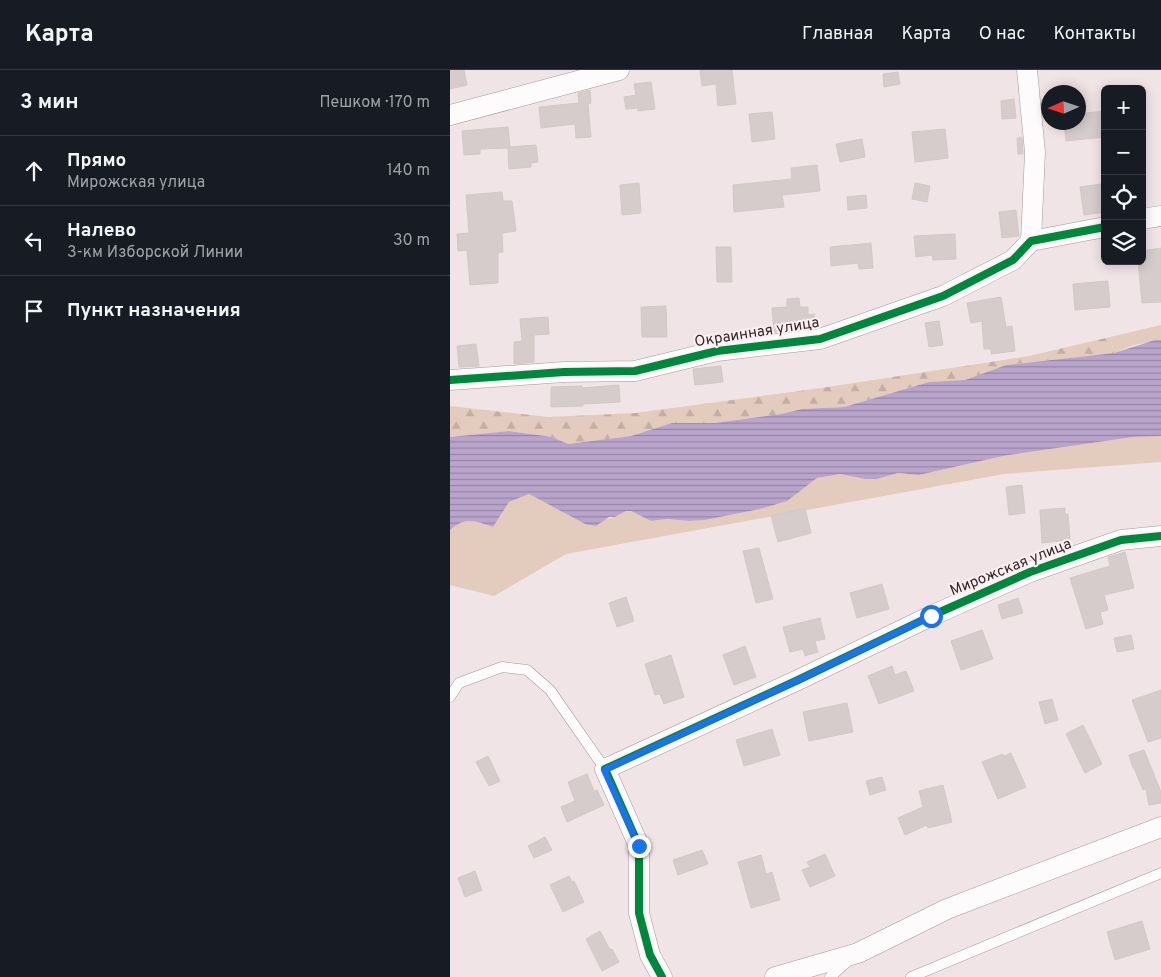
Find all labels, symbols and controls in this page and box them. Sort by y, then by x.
text: Карта [25,20,94,50]
text: Главная [802,23,873,46]
text: Карта [901,23,951,46]
text: О нас [979,23,1025,46]
text: Контакты [1053,23,1136,46]
north arrow [1041,85,1086,130]
map controls [1101,85,1146,265]
button: + [1101,85,1146,130]
text: 3 мин [20,89,79,116]
text: Пешком · 170 m [319,93,430,113]
button: − [1101,130,1146,175]
text: Прямо [67,149,126,173]
icon: ahead [20,157,48,185]
text: 140 m [387,161,430,181]
text: Мирожская улица [67,173,205,193]
button: locate [1101,175,1146,220]
text: Налево [67,219,136,243]
button: layers [1101,220,1146,265]
icon: left [20,227,48,255]
text: 30 m [393,231,430,251]
text: 3-км Изборской Линии [67,243,243,263]
icon: arrive [20,297,48,325]
text: Пункт назначения [67,299,241,323]
street label: Окраинная улица [693,314,821,352]
street label: Мирожская улица [947,535,1075,601]
route start [920,605,943,628]
route end [628,835,651,858]

